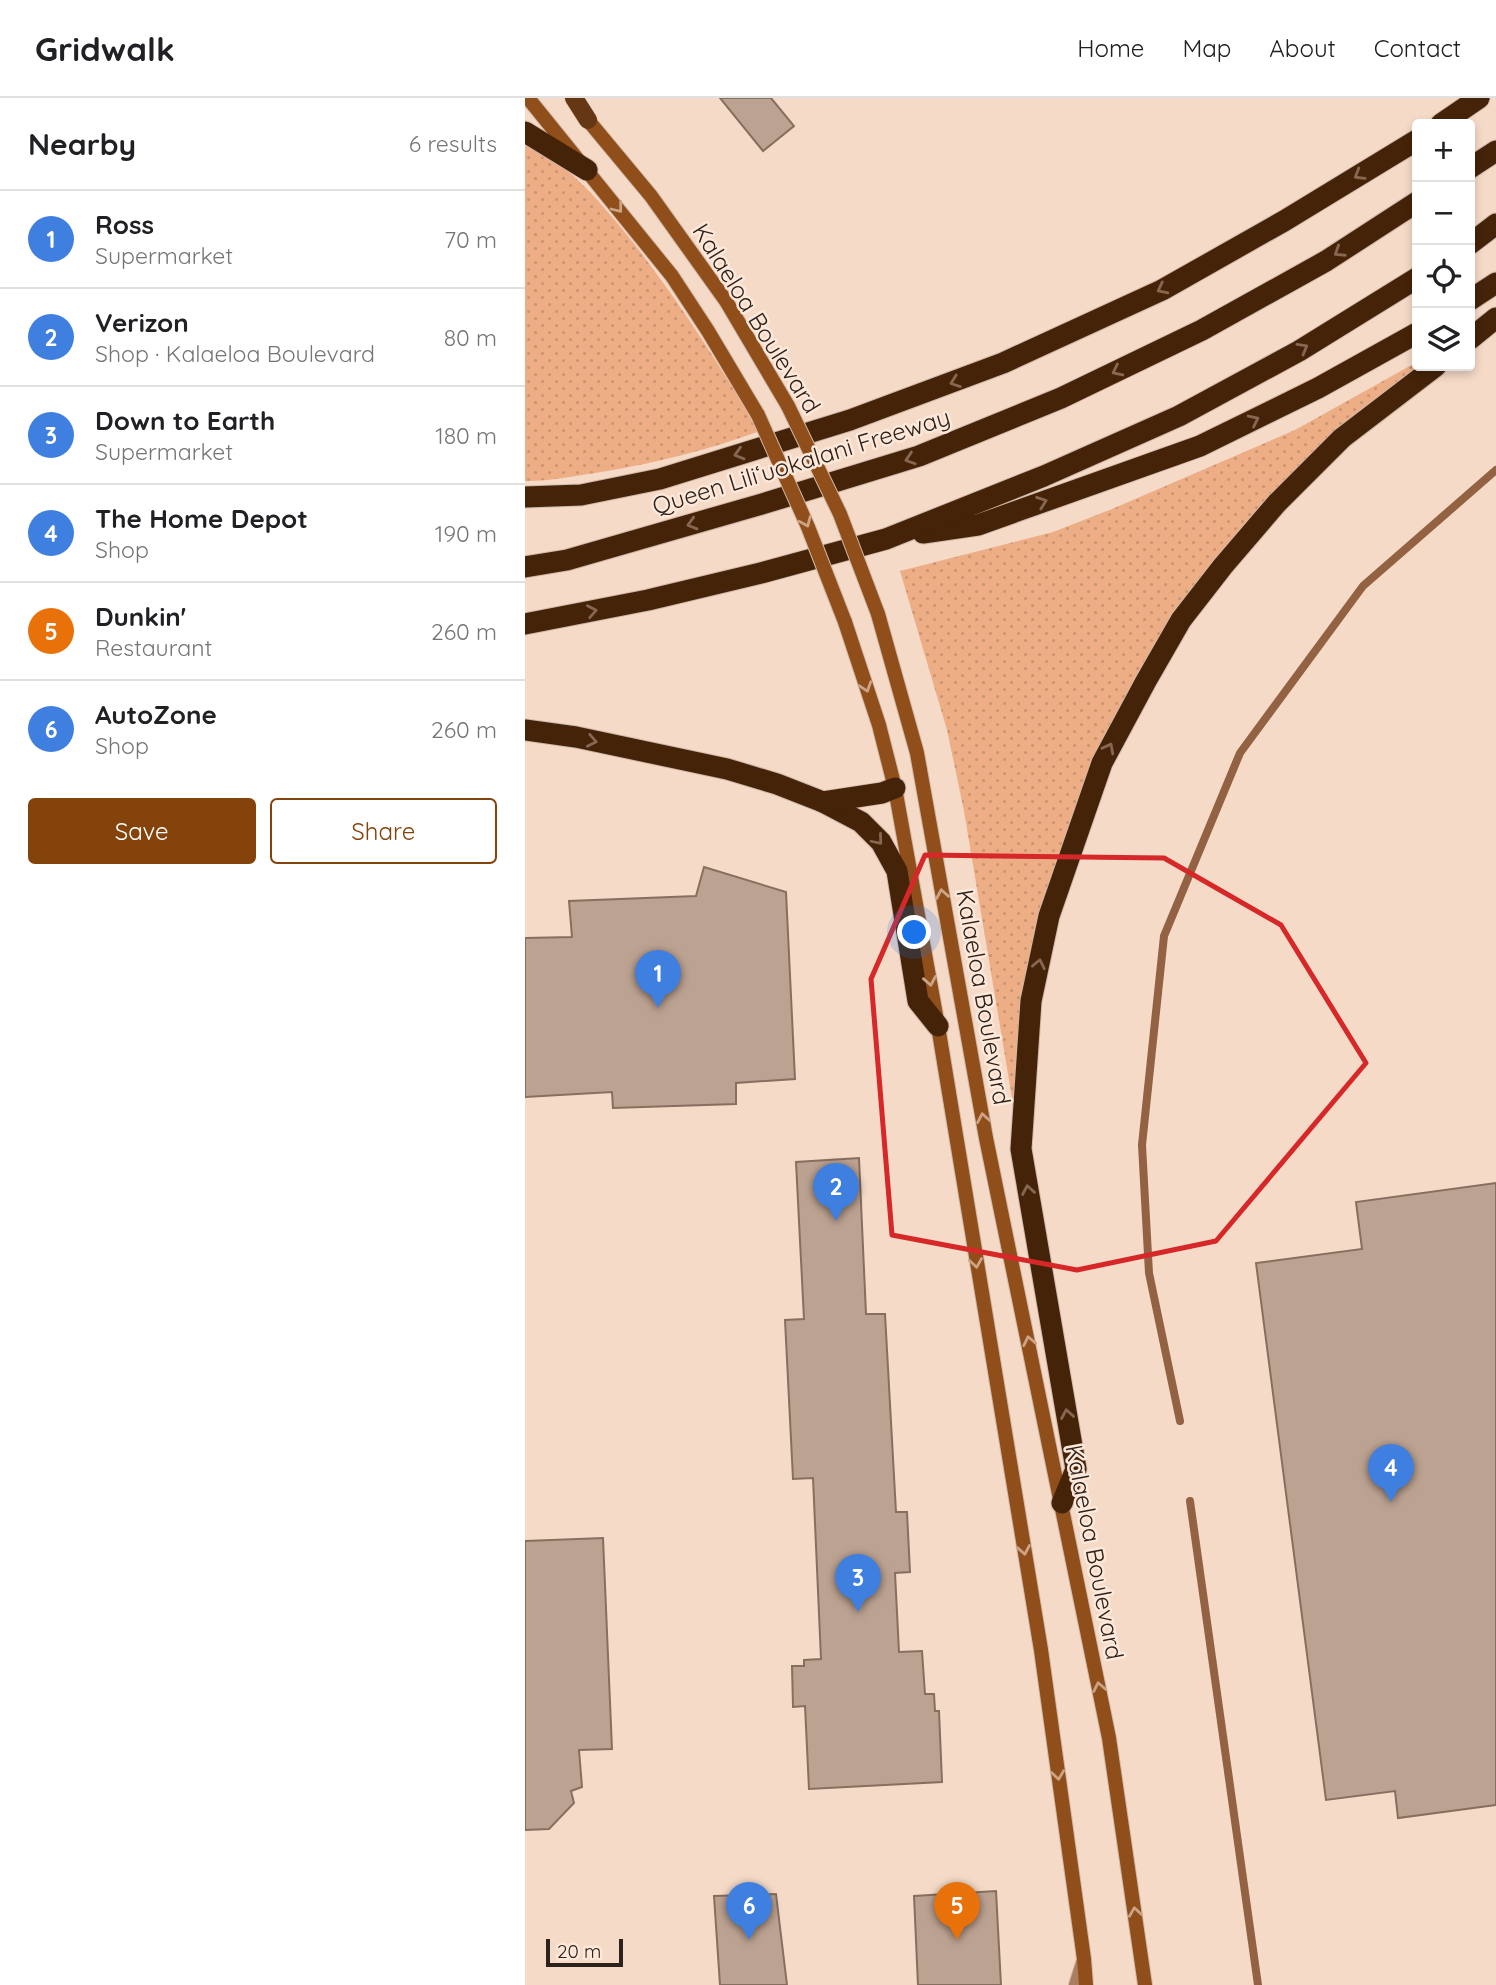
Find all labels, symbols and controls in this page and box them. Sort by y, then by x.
text: Gridwalk [35,28,175,69]
text: Home [1077,33,1144,63]
text: Map [1182,33,1231,63]
text: About [1269,33,1336,63]
text: Contact [1374,33,1461,63]
map controls [1412,119,1475,371]
button: + [1412,119,1475,182]
text: Nearby [28,125,136,163]
text: 6 results [409,129,497,158]
one-way arrow [1354,167,1367,180]
button: − [1412,182,1475,245]
one-way arrow [609,201,622,213]
text: Ross [95,208,154,241]
street label: Kalaeloa Boulevard [686,218,828,418]
text: 1 [47,225,55,254]
text: 70 m [444,225,497,254]
text: Supermarket [95,241,233,270]
one-way arrow [1334,244,1347,257]
button: locate [1412,245,1475,308]
one-way arrow [1157,281,1170,295]
text: Verizon [95,306,189,339]
button: layers [1412,308,1475,371]
text: 2 [44,323,58,352]
text: 80 m [444,323,497,352]
text: Shop · Kalaeloa Boulevard [95,339,375,368]
one-way arrow [1296,343,1309,356]
one-way arrow [1112,363,1124,377]
one-way arrow [949,373,961,387]
street label: Queen Liliʻuokalani Freeway [649,401,953,521]
text: Down to Earth [95,404,275,437]
one-way arrow [1247,414,1259,428]
text: 3 [45,421,57,450]
text: 180 m [435,421,497,450]
text: Supermarket [95,437,233,466]
one-way arrow [733,446,745,461]
one-way arrow [905,450,917,465]
one-way arrow [1036,496,1048,510]
text: The Home Depot [95,502,308,535]
one-way arrow [687,516,699,531]
one-way arrow [797,516,811,528]
text: 4 [44,519,58,548]
text: 190 m [435,519,497,548]
text: Shop [95,535,149,564]
text: Dunkin' [95,600,186,633]
one-way arrow [586,605,598,620]
text: 5 [44,617,58,646]
text: 260 m [431,617,497,646]
text: Restaurant [95,633,212,662]
one-way arrow [858,680,872,692]
text: AutoZone [95,698,217,731]
text: 6 [45,715,57,744]
text: 260 m [431,715,497,744]
text: Shop [95,731,149,760]
one-way arrow [586,732,598,747]
one-way arrow [1101,743,1115,756]
button: Save [28,798,256,864]
button: Share [270,798,497,864]
one-way arrow [869,832,882,845]
street label: Kalaeloa Boulevard [950,887,1018,1107]
one-way arrow [936,888,951,900]
your location [897,915,931,949]
pin: 1 [635,950,681,1008]
one-way arrow [1031,958,1046,970]
one-way arrow [921,975,936,987]
one-way arrow [976,1112,991,1124]
pin: 2 [813,1163,859,1221]
one-way arrow [1022,1184,1037,1196]
one-way arrow [968,1257,983,1269]
one-way arrow [1022,1335,1037,1347]
one-way arrow [1060,1408,1075,1420]
street label: Kalaeloa Boulevard [1059,1442,1131,1662]
pin: 4 [1368,1444,1414,1502]
one-way arrow [1016,1544,1031,1556]
pin: 3 [835,1554,881,1612]
one-way arrow [1092,1681,1107,1693]
one-way arrow [1051,1769,1066,1781]
pin: 6 [726,1882,772,1940]
pin: 5 [934,1882,980,1940]
one-way arrow [1128,1906,1143,1918]
scale bar [546,1936,623,1968]
text: 20 m [557,1939,601,1963]

